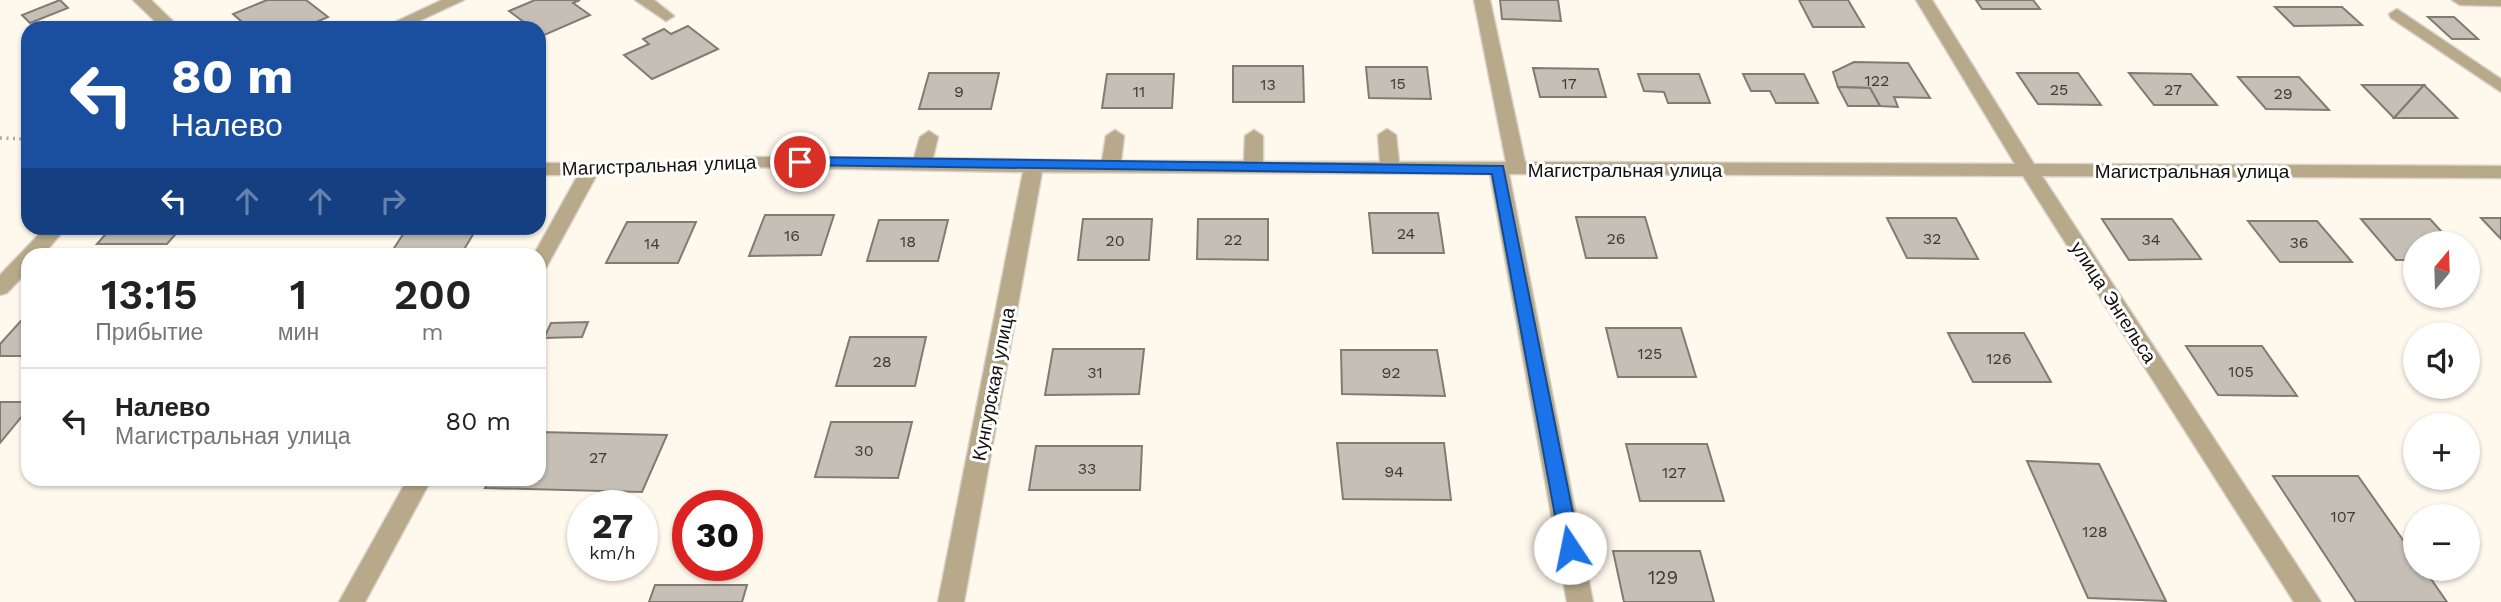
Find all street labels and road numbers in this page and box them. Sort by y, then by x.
street label: Магистральная улица [561,151,757,180]
street label: Магистральная улица [1528,159,1723,182]
street label: Магистральная улица [2095,160,2290,183]
street label: улица Энгельса [2066,237,2162,368]
street label: Кунгурская улица [967,305,1020,463]

